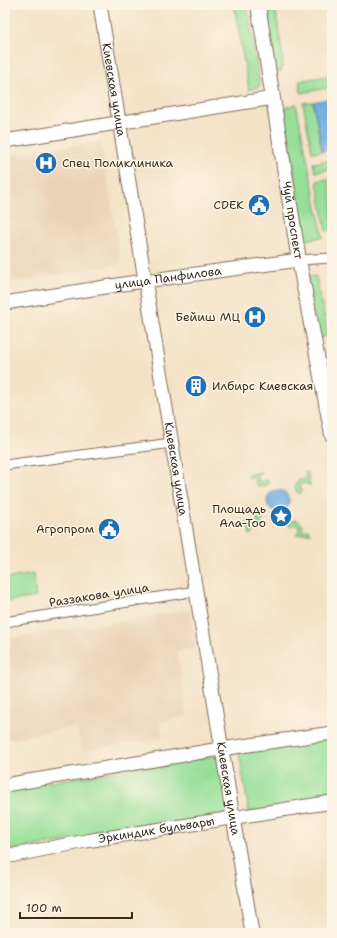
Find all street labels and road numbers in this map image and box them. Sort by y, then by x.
street label: Киевская улица [98,42,130,138]
street label: Чуй проспект [278,180,307,261]
street label: улица Панфилова [114,263,223,293]
street label: Киевская улица [160,421,192,517]
street label: Раззакова улица [48,579,151,611]
street label: Киевская улица [213,741,244,837]
street label: Эркиндик бульвары [97,813,216,847]

